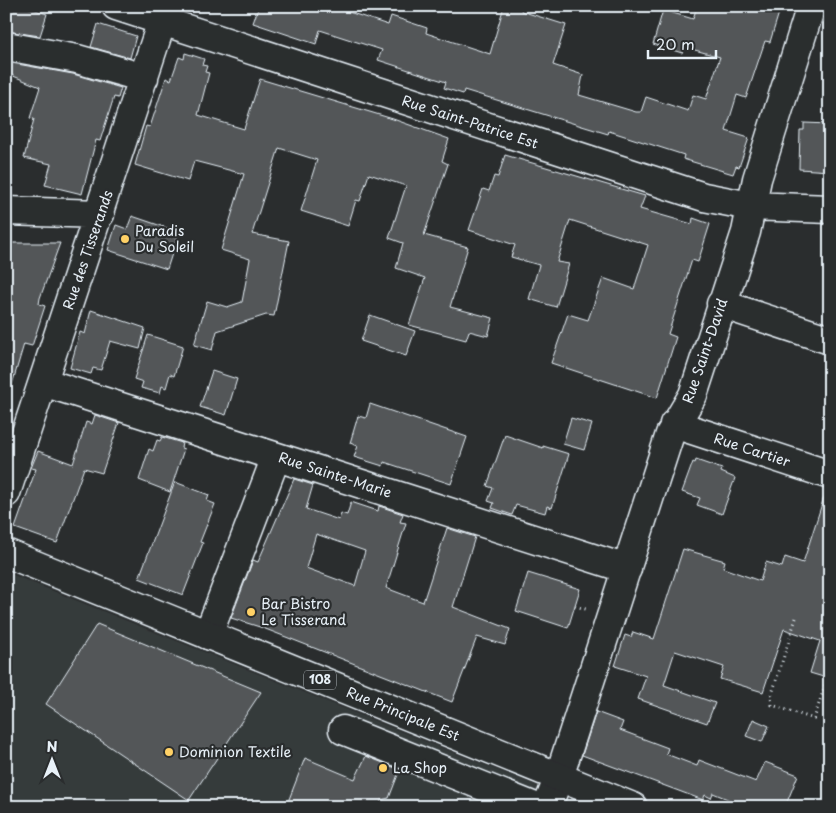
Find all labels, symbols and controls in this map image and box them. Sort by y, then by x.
scale bar [648,28,716,60]
text: 20 m [656,32,695,55]
street label: Rue Saint-Patrice Est [399,90,541,154]
street label: Rue des Tisserands [57,187,118,313]
place label: Paradis Du Soleil [135,220,194,257]
marker: Paradis Du Soleil [119,233,131,245]
street label: Rue Saint-David [677,295,732,406]
street label: Rue Cartier [711,427,794,472]
street label: Rue Sainte-Marie [276,446,394,503]
place label: Bar Bistro Le Tisserand [261,593,346,630]
marker: Bar Bistro Le Tisserand [245,606,257,618]
road number: 108 [304,670,336,690]
street label: Rue Principale Est [343,681,463,746]
north arrow [28,736,78,786]
text: N [46,736,58,757]
place label: Dominion Textile [179,741,292,762]
marker: Dominion Textile [163,746,175,758]
place label: La Shop [393,757,447,778]
marker: La Shop [377,762,389,774]

